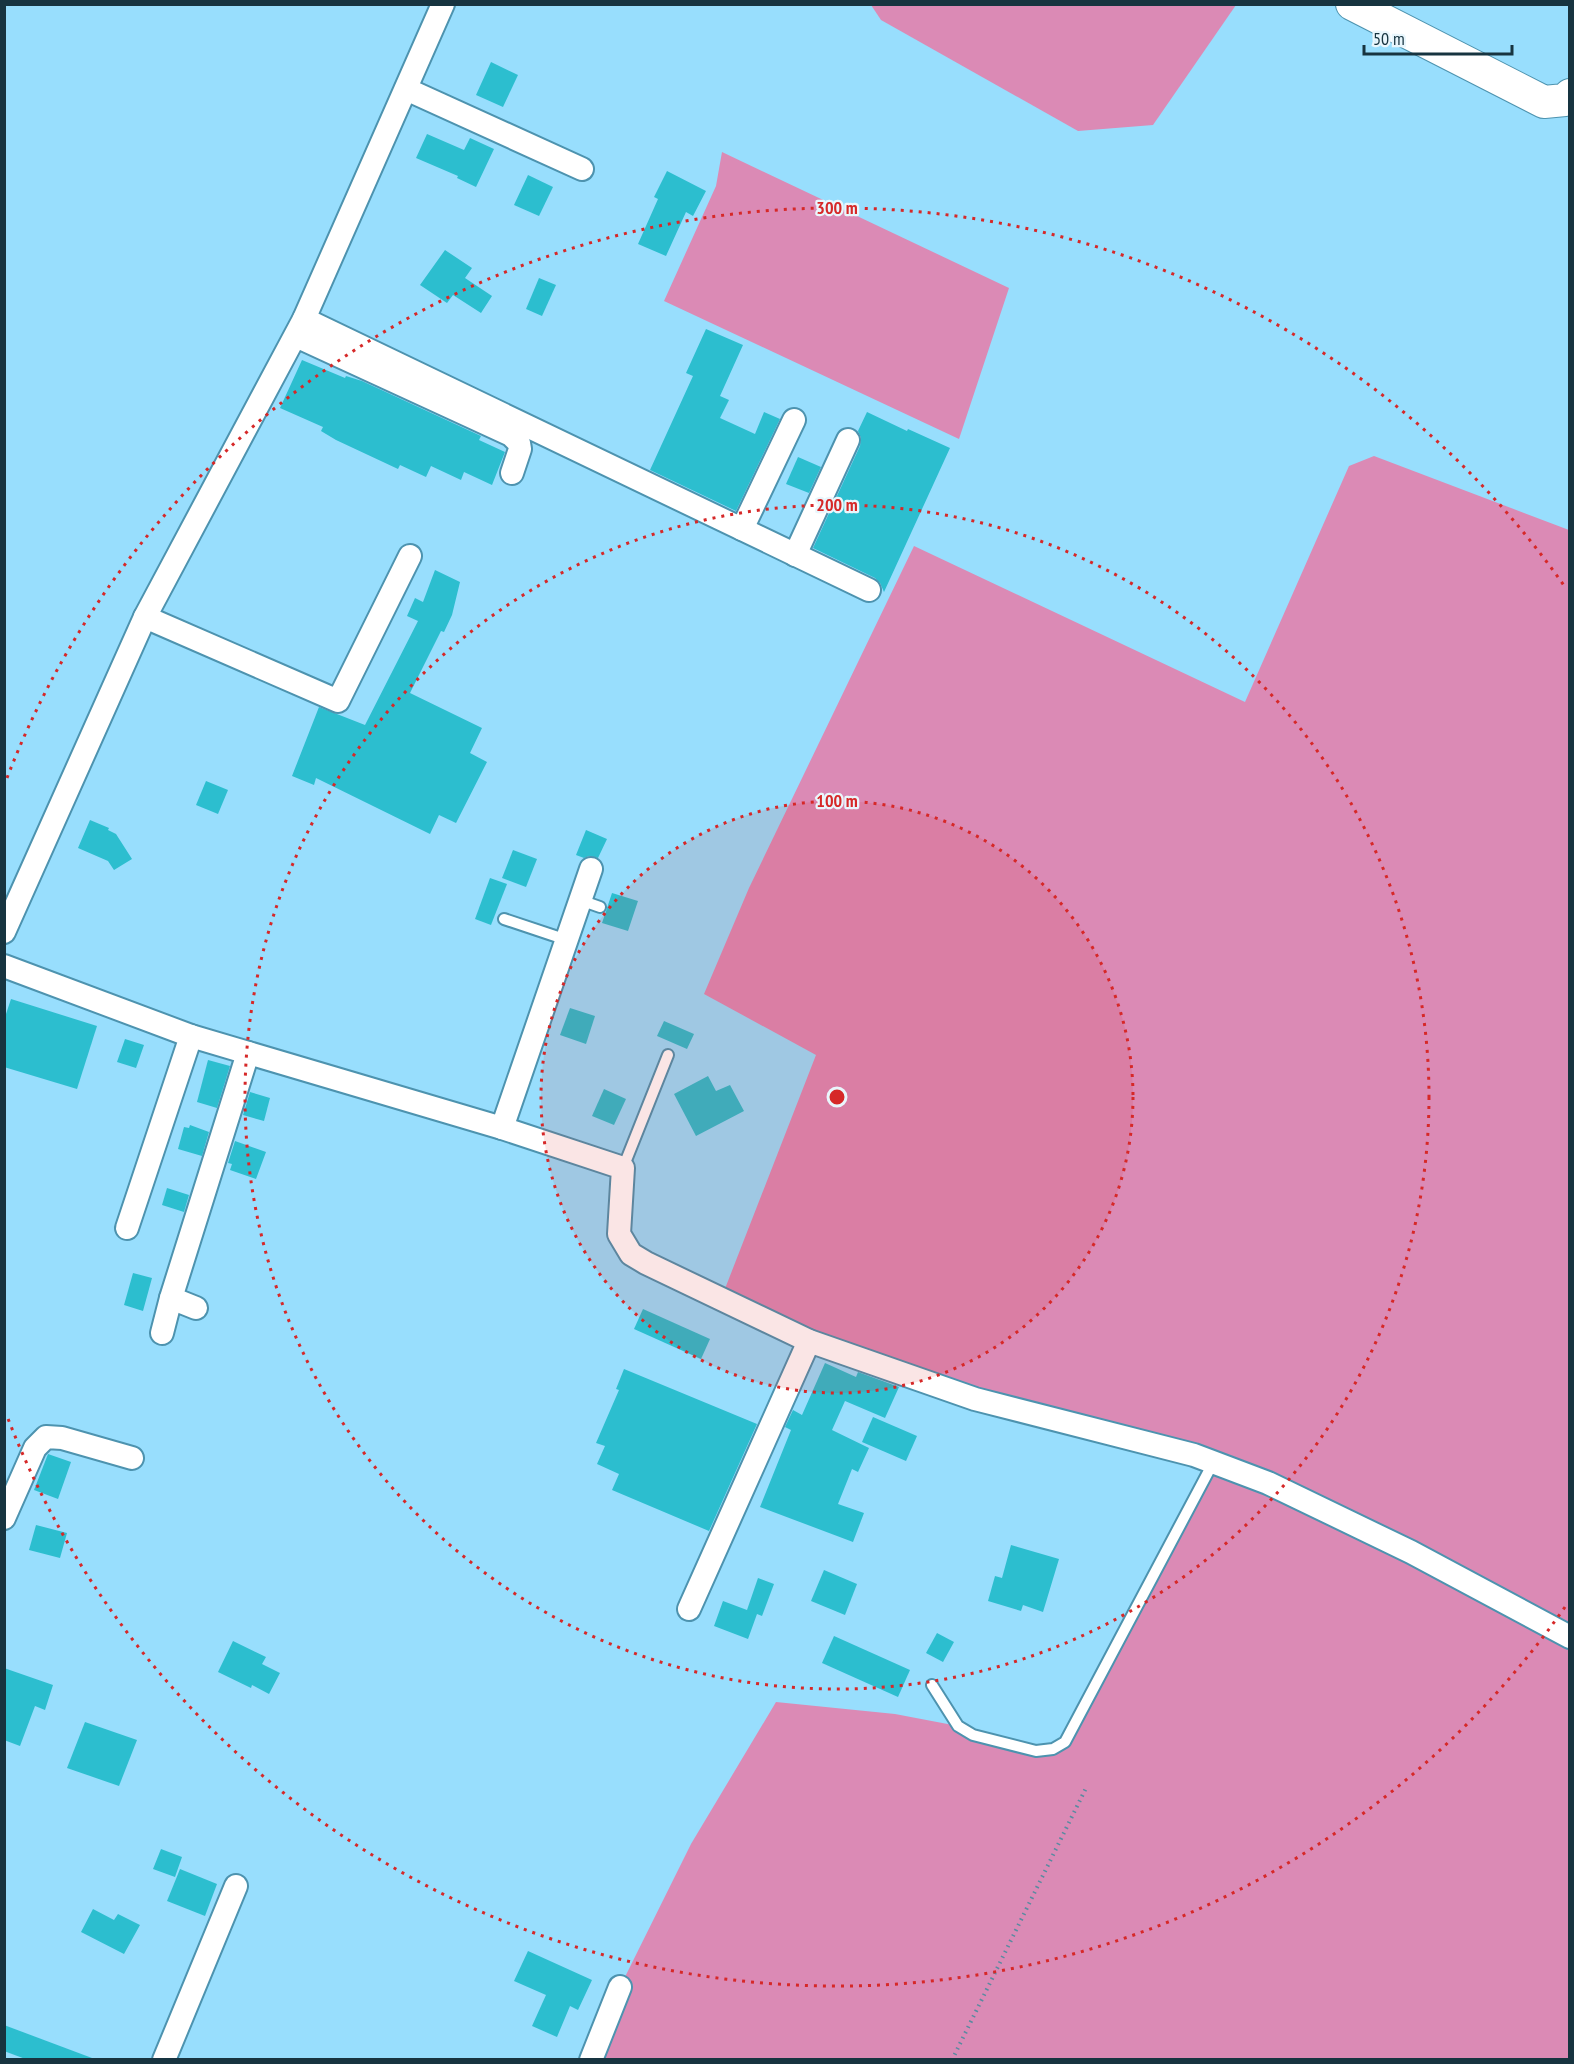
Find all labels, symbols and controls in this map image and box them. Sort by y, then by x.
scale bar [1364,18,1512,56]
text: 50 m [1373,27,1405,50]
text: 300 m [816,196,858,219]
text: 200 m [816,493,858,516]
text: 100 m [816,789,858,812]
centre of rings [827,1087,847,1107]

